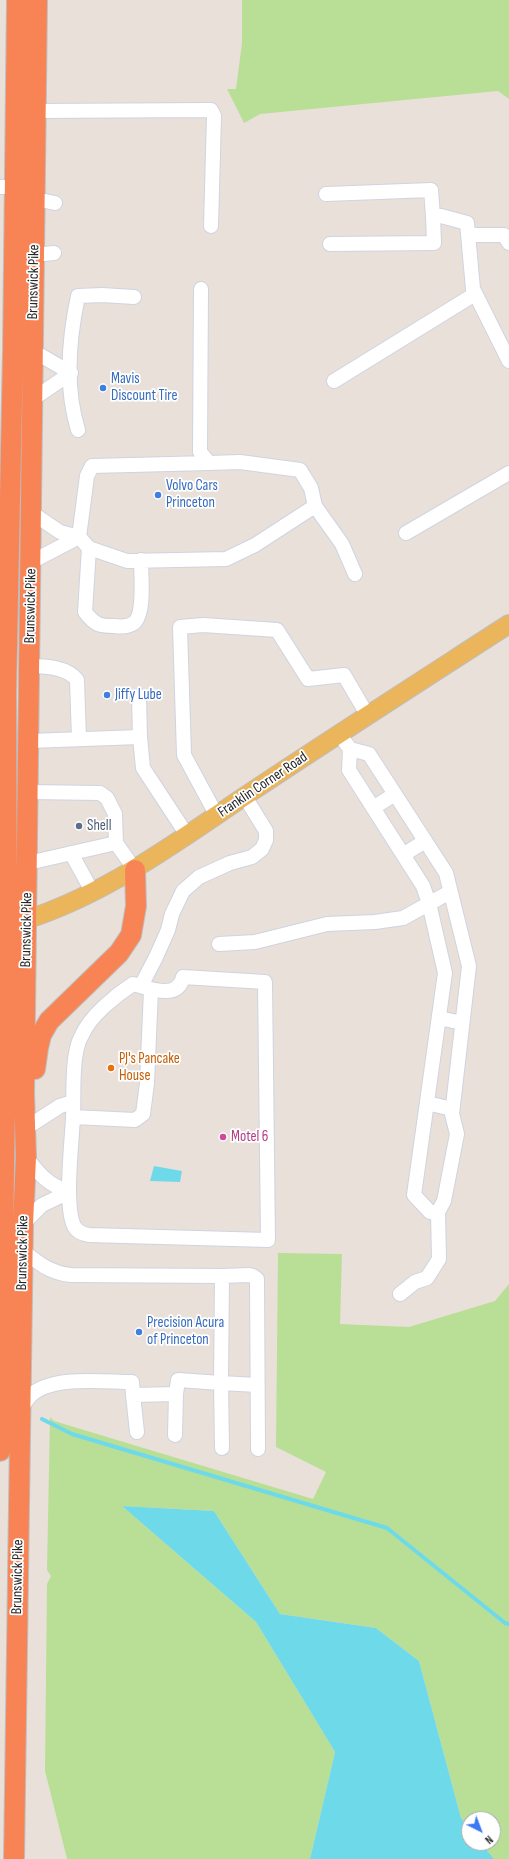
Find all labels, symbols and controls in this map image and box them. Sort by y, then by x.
street label: Brunswick Pike [24,244,44,320]
place label: Mavis Discount Tire [111,370,177,405]
marker: Mavis Discount Tire [98,383,108,393]
place label: Volvo Cars Princeton [166,477,218,512]
marker: Volvo Cars Princeton [153,490,163,500]
street label: Brunswick Pike [21,568,41,644]
place label: Jiffy Lube [115,686,162,704]
marker: Jiffy Lube [102,690,112,700]
street label: Franklin Corner Road [215,748,311,822]
place label: Shell [87,817,111,835]
marker: Shell [74,821,84,831]
street label: Brunswick Pike [17,892,37,968]
place label: PJ's Pancake House [119,1050,180,1085]
marker: PJ's Pancake House [106,1063,116,1073]
place label: Motel 6 [231,1128,268,1146]
marker: Motel 6 [218,1132,228,1142]
street label: Brunswick Pike [13,1215,33,1291]
place label: Precision Acura of Princeton [147,1314,224,1349]
marker: Precision Acura of Princeton [134,1327,144,1337]
street label: Brunswick Pike [8,1539,28,1615]
north arrow [461,1811,501,1851]
text: N [482,1833,495,1846]

